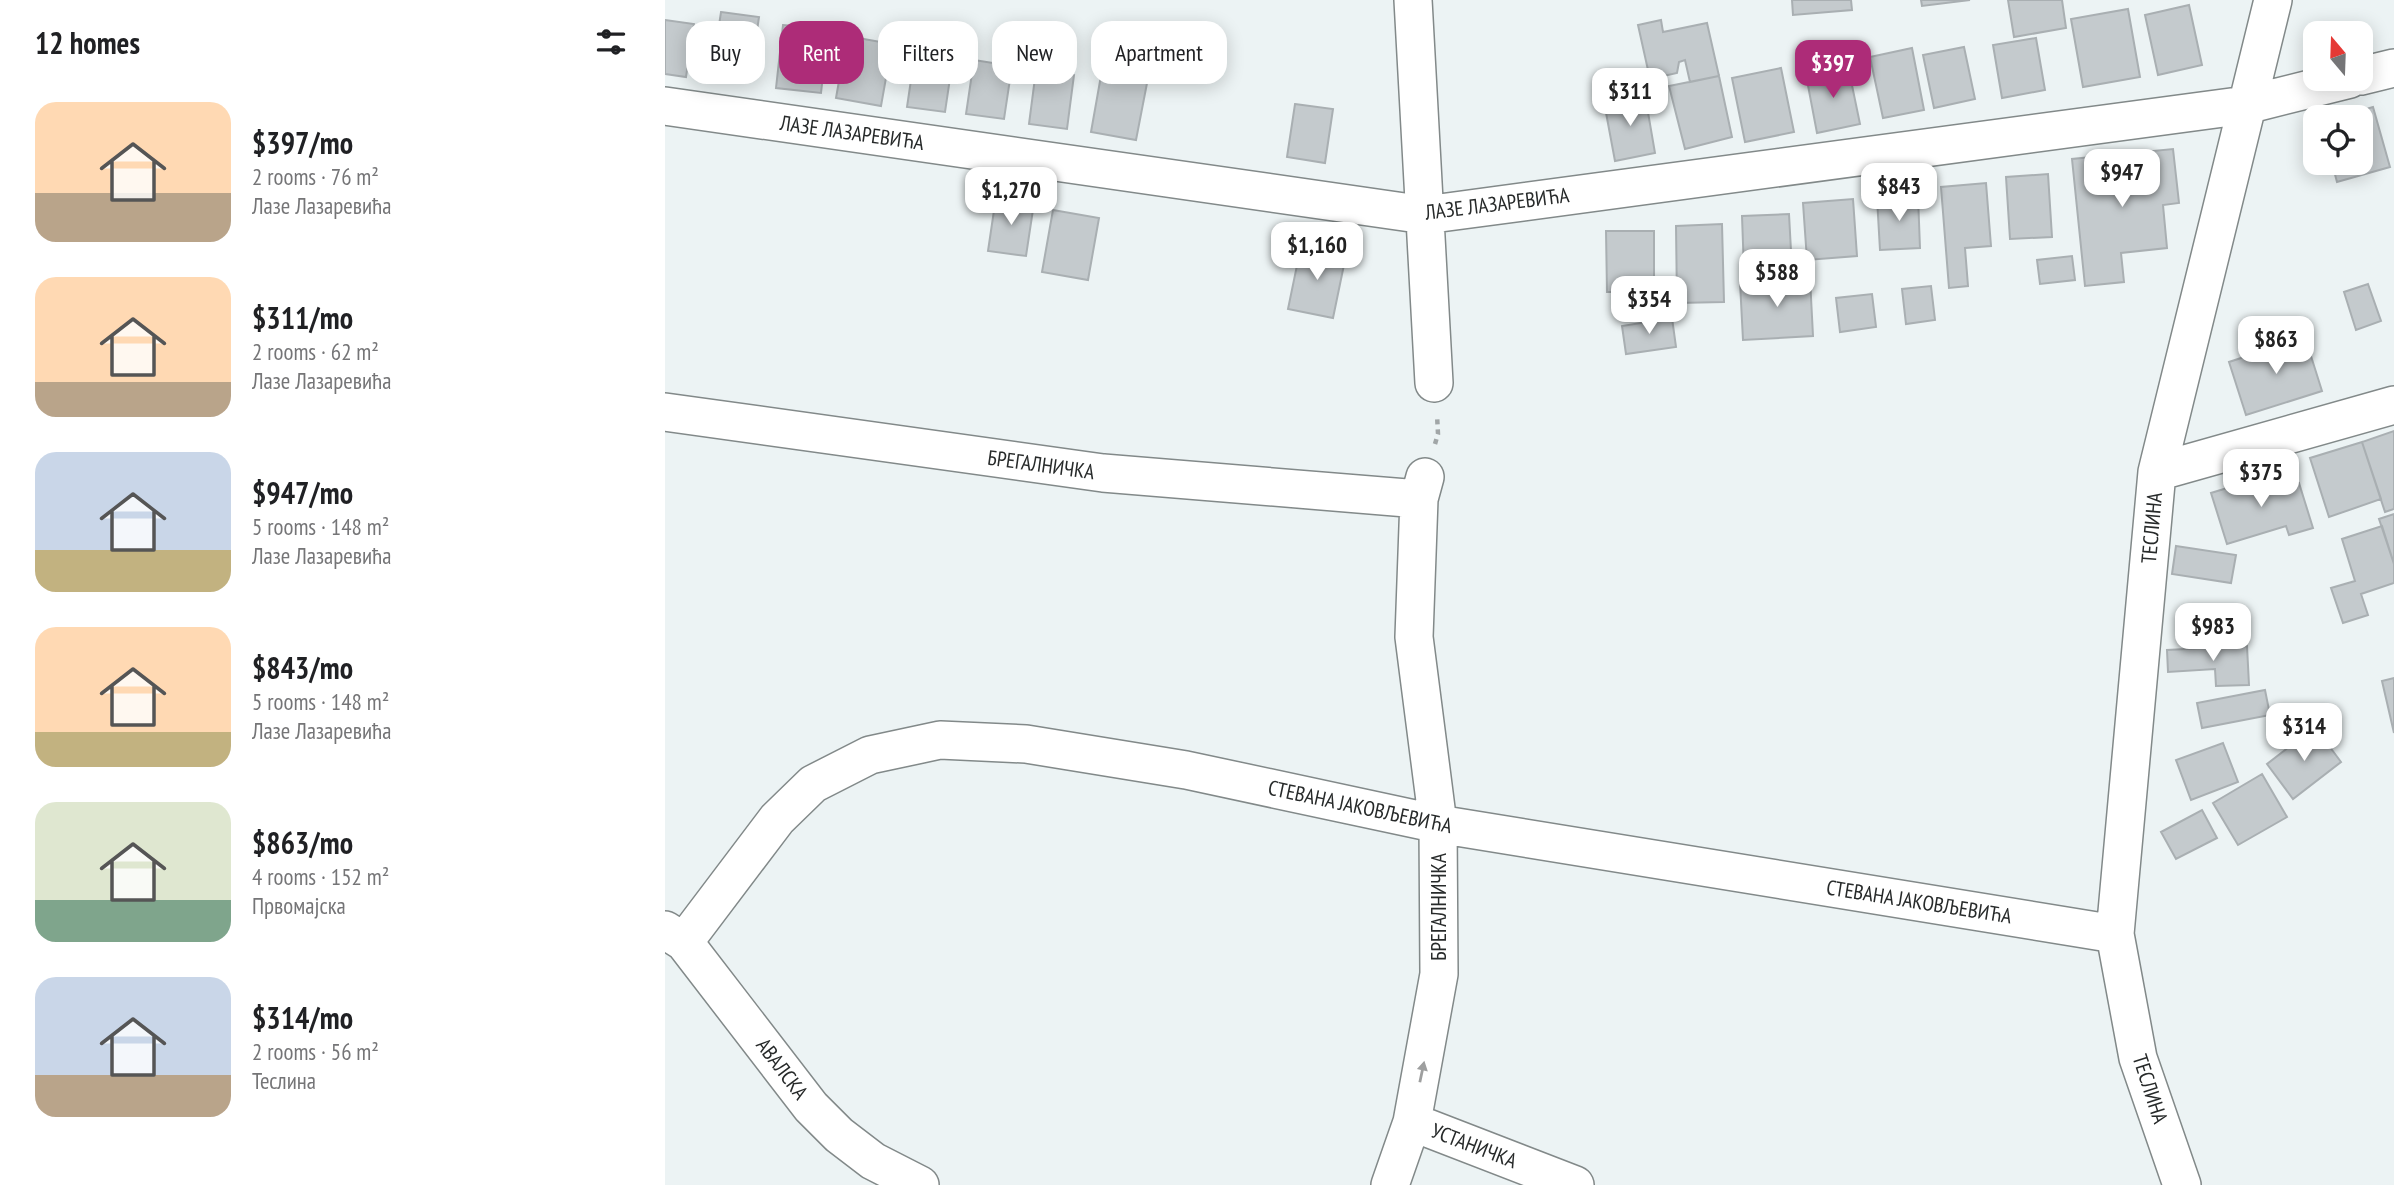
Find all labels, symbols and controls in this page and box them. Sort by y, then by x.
chip: Buy [686,21,765,84]
chip: Rent [779,21,864,84]
chip: Filters [878,21,978,84]
chip: New [992,21,1077,84]
chip: Apartment [1091,21,1227,84]
north arrow [2303,21,2373,91]
map controls [2303,21,2373,175]
text: 12 homes [35,23,140,62]
icon: filters [592,23,630,61]
pin: $397 [1792,41,1874,100]
text: $397 [1811,48,1855,77]
pin: $311 [1589,68,1671,128]
text: $311 [1608,76,1652,105]
button: locate [2303,105,2373,175]
street label: ЛАЗЕ ЛАЗАРЕВИЋА [777,109,926,156]
text: $397/mo [252,123,353,162]
icon: home [91,130,175,214]
pin: $947 [2081,150,2163,209]
text: $947 [2100,157,2144,186]
text: 2 rooms · 76 m² [252,162,379,191]
pin: $843 [1858,164,1940,223]
pin: $1,270 [954,168,1068,227]
text: $843 [1877,171,1921,200]
text: $1,270 [981,175,1041,204]
street label: ЛАЗЕ ЛАЗАРЕВИЋА [1422,181,1571,226]
text: Лазе Лазаревића [252,191,391,220]
pin: $1,160 [1260,222,1374,282]
text: $1,160 [1287,230,1347,259]
pin: $588 [1736,250,1818,309]
text: $588 [1755,257,1799,286]
pin: $354 [1608,276,1690,336]
text: $354 [1627,284,1671,313]
text: $311/mo [252,298,353,337]
icon: home [91,305,175,389]
pin: $863 [2235,316,2317,376]
text: $863 [2254,324,2298,353]
text: 2 rooms · 62 m² [252,337,379,366]
text: Лазе Лазаревића [252,366,391,395]
street label: БРЕГАЛНИЧКА [986,444,1096,485]
pin: $375 [2220,449,2302,509]
text: $375 [2239,457,2283,486]
text: $947/mo [252,473,353,512]
icon: home [91,480,175,564]
street label: ТЕСЛИНА [2135,491,2168,565]
text: 5 rooms · 148 m² [252,512,389,541]
text: Лазе Лазаревића [252,541,391,570]
pin: $983 [2172,604,2254,663]
text: $983 [2191,611,2235,640]
text: $843/mo [252,648,353,687]
icon: home [91,655,175,739]
text: 5 rooms · 148 m² [252,687,389,716]
pin: $314 [2263,704,2345,763]
text: $314 [2282,711,2326,740]
text: Лазе Лазаревића [252,716,391,745]
street label: СТЕВАНА ЈАКОВЉЕВИЋА [1266,774,1455,839]
text: $863/mo [252,823,353,862]
icon: home [91,830,175,914]
street label: БРЕГАЛНИЧКА [1425,853,1452,961]
text: 4 rooms · 152 m² [252,862,389,891]
street label: СТЕВАНА ЈАКОВЉЕВИЋА [1824,874,2014,930]
text: Првомајска [252,891,346,920]
text: $314/mo [252,998,353,1037]
icon: home [91,1005,175,1089]
street label: АВАЛСКА [751,1033,814,1105]
text: 2 rooms · 56 m² [252,1037,379,1066]
street label: ТЕСЛИНА [2127,1051,2174,1127]
one-way arrow [1417,1061,1428,1083]
text: Теслина [252,1066,316,1095]
street label: УСТАНИЧКА [1428,1117,1521,1174]

